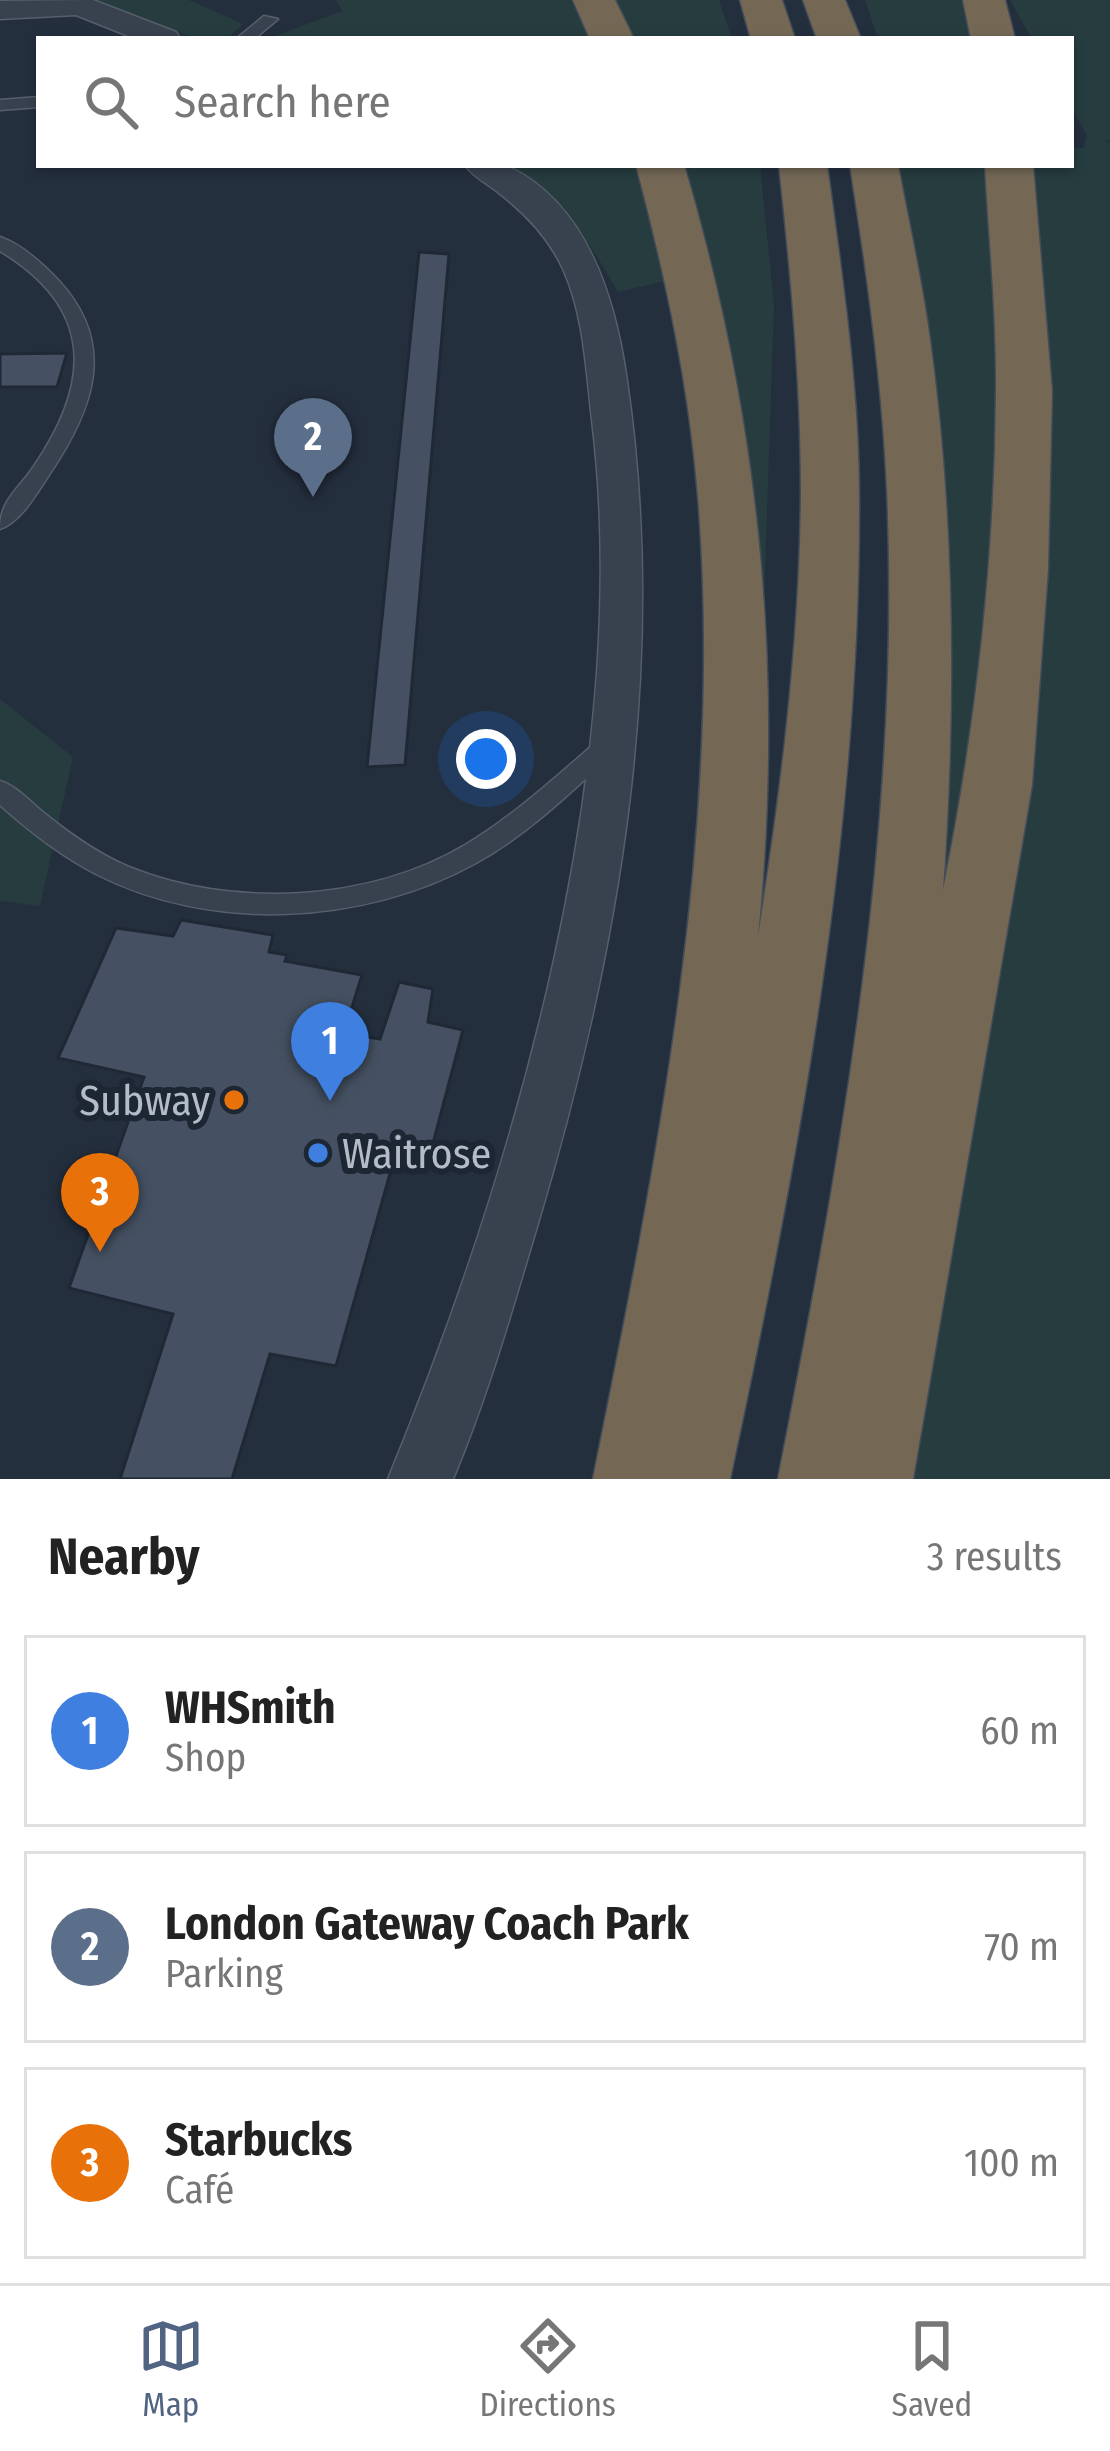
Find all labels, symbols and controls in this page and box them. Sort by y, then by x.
search box [36,36,1074,168]
icon: search [78,69,144,135]
text: Search here [174,75,391,129]
pin: 2 [274,398,352,497]
your location [456,729,516,789]
pin: 1 [291,1002,369,1101]
place label: Subway [79,1076,210,1126]
marker: Subway [221,1087,247,1113]
place label: Waitrose [342,1129,491,1179]
marker: Waitrose [305,1140,331,1166]
pin: 3 [61,1153,139,1252]
text: Nearby [48,1526,200,1588]
text: 3 results [927,1534,1062,1580]
text: WHSmith [165,1681,336,1735]
text: 1 [82,1708,98,1754]
text: 60 m [980,1708,1059,1754]
text: Shop [165,1735,246,1781]
text: London Gateway Coach Park [165,1897,689,1951]
text: 2 [81,1924,99,1970]
text: 70 m [984,1924,1059,1970]
text: Parking [165,1951,283,1997]
text: Starbucks [165,2113,352,2167]
text: 3 [81,2140,99,2186]
text: 100 m [964,2140,1059,2186]
text: Café [165,2167,234,2213]
tab: Map [138,2313,204,2425]
tab: Directions [479,2313,616,2425]
tab: Saved [892,2313,972,2425]

